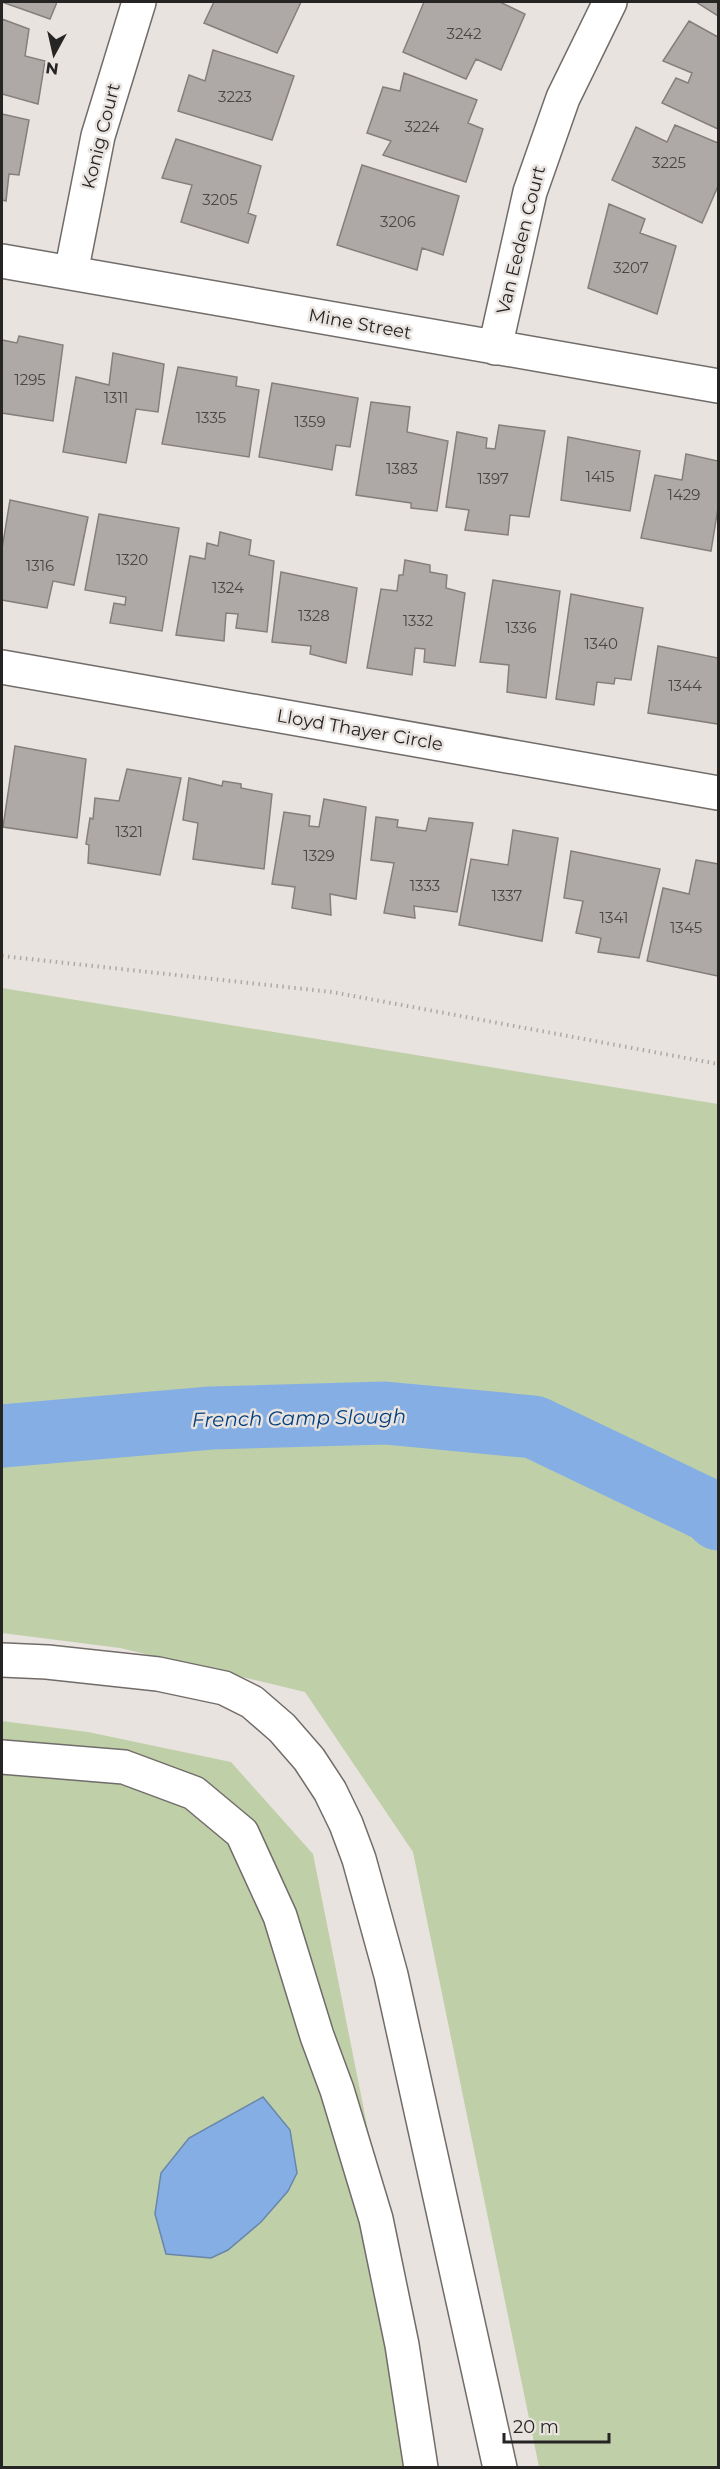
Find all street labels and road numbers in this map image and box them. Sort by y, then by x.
street label: Konig Court [77,81,125,191]
street label: Van Eeden Court [492,163,550,317]
street label: Mine Street [307,304,413,344]
street label: Lloyd Thayer Circle [275,705,445,755]

